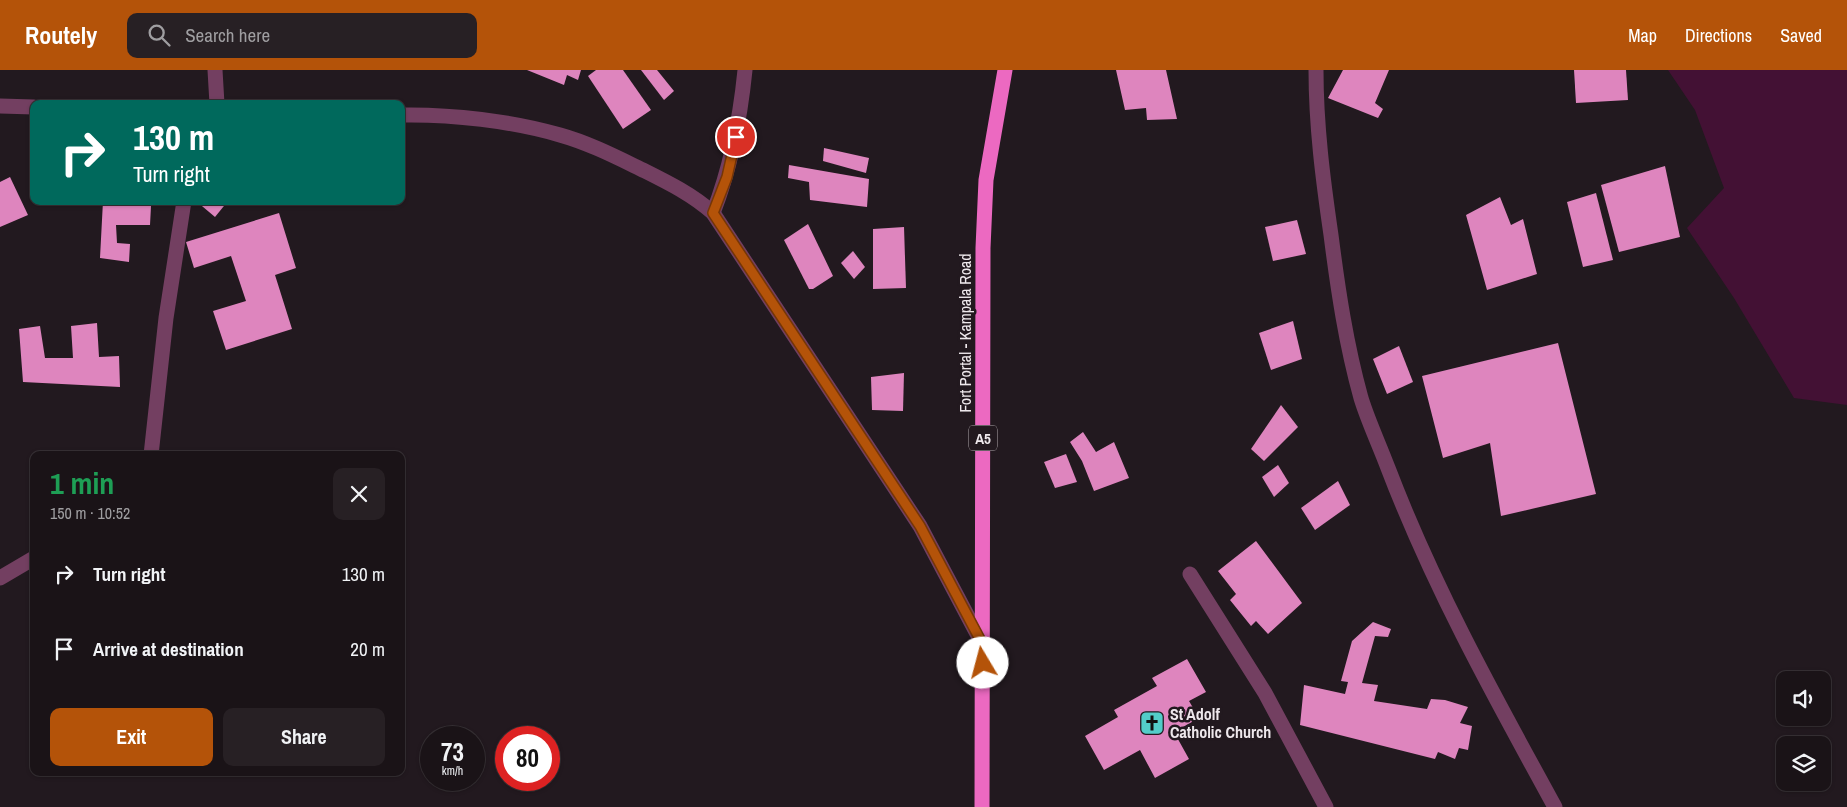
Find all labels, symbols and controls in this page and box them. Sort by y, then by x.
search box [127,13,477,58]
text: Routely [25,19,97,51]
icon: search [145,21,173,49]
text: Search here [185,22,270,48]
text: Map [1628,23,1657,48]
text: Directions [1685,23,1752,48]
text: Saved [1780,23,1822,48]
text: 130 m [133,114,214,161]
pin [715,116,757,158]
icon: right [50,120,115,185]
icon: arrive [722,123,750,151]
text: Turn right [133,159,210,189]
street label: Fort Portal - Kampala Road [954,253,976,413]
road number: A5 [969,426,997,450]
text: 1 min [50,463,114,503]
button: close [333,468,385,520]
text: 150 m · 10:52 [50,502,130,524]
icon: right [50,560,78,588]
text: Turn right [93,561,165,587]
text: 130 m [342,561,385,587]
icon: arrive [50,635,78,663]
text: Arrive at destination [93,636,244,662]
text: 20 m [350,636,385,662]
position arrow [956,636,1008,688]
map controls [1776,671,1831,791]
button: sound [1776,671,1831,726]
place label: St Adolf Catholic Church [1170,703,1271,743]
button: Exit [50,708,213,766]
button: Share [223,708,385,766]
church icon: St Adolf Catholic Church [1139,710,1165,736]
speed limit sign: 80 [495,726,560,791]
text: 73 [441,735,464,769]
button: layers [1776,736,1831,791]
text: km/h [442,763,463,779]

